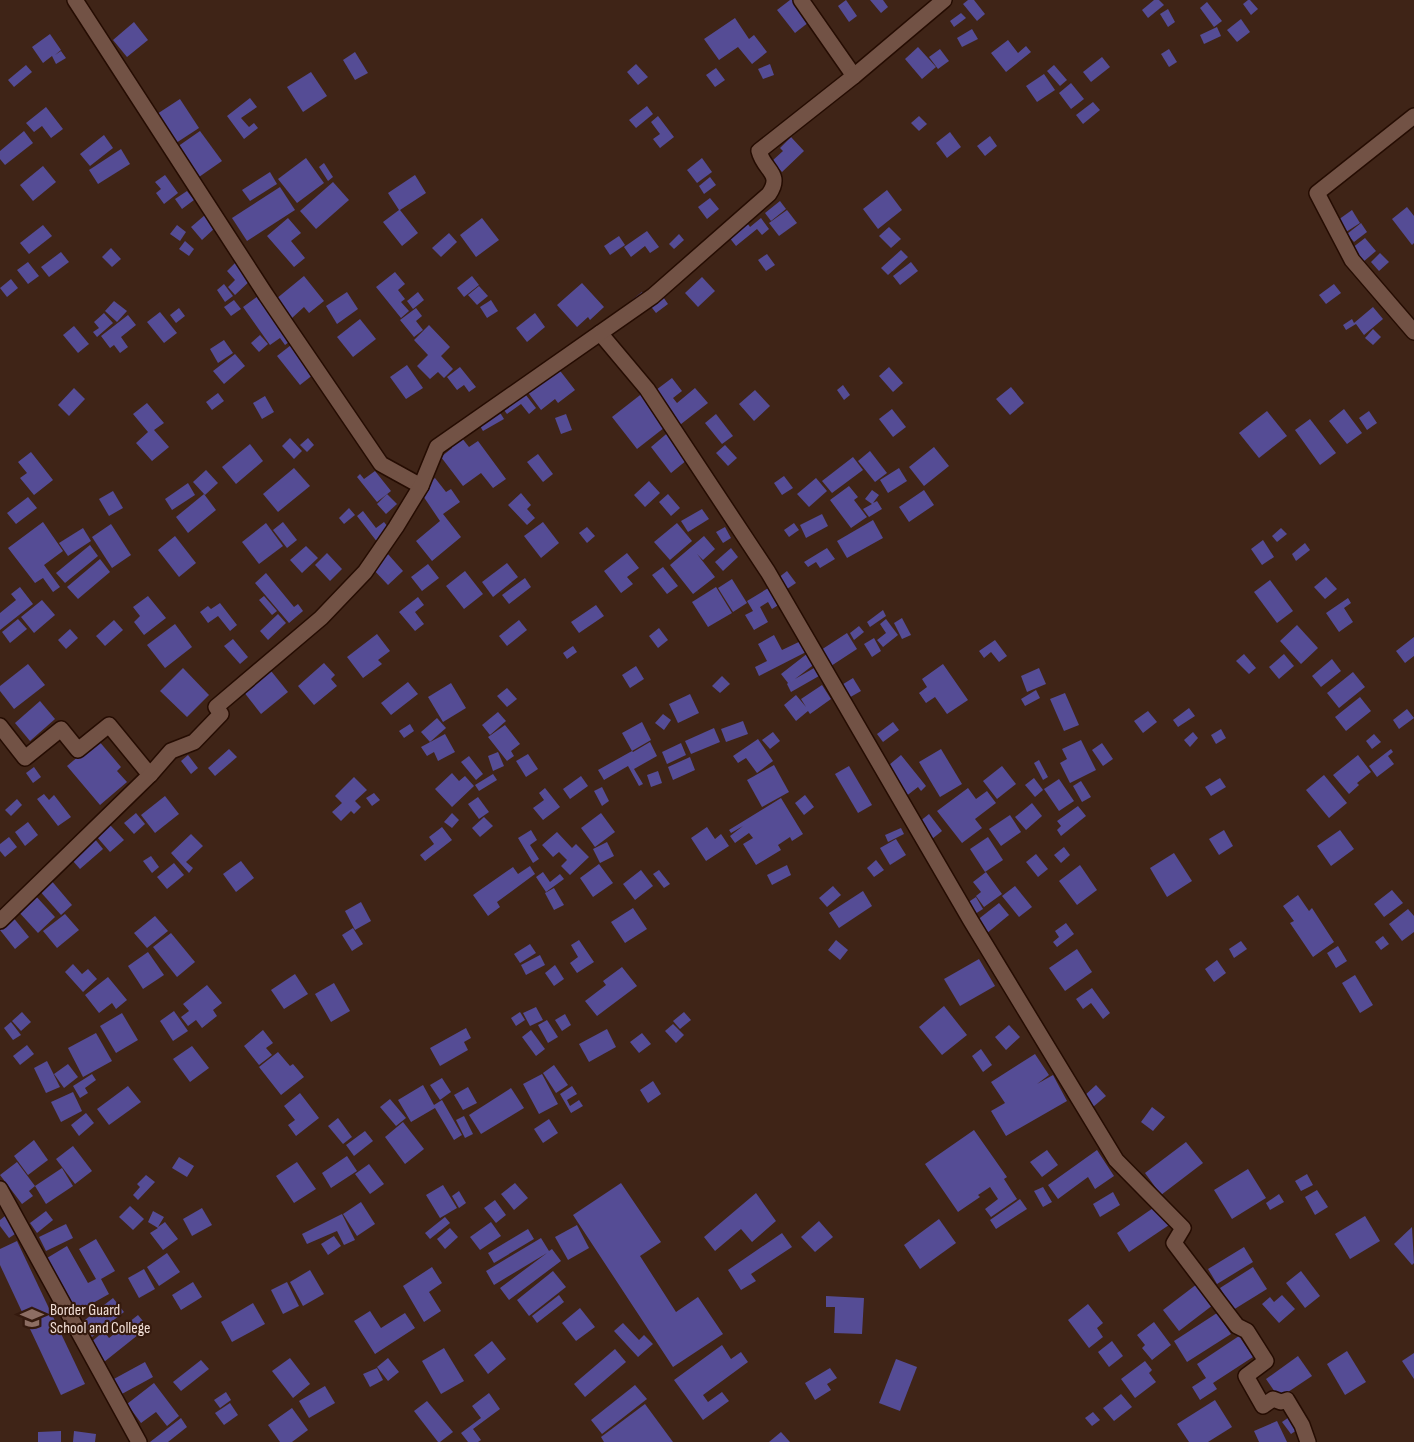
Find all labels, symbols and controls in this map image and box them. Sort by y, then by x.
place label: Border Guard School and College [50,1301,151,1338]
school or university icon: Border Guard School and College [19,1305,45,1331]

